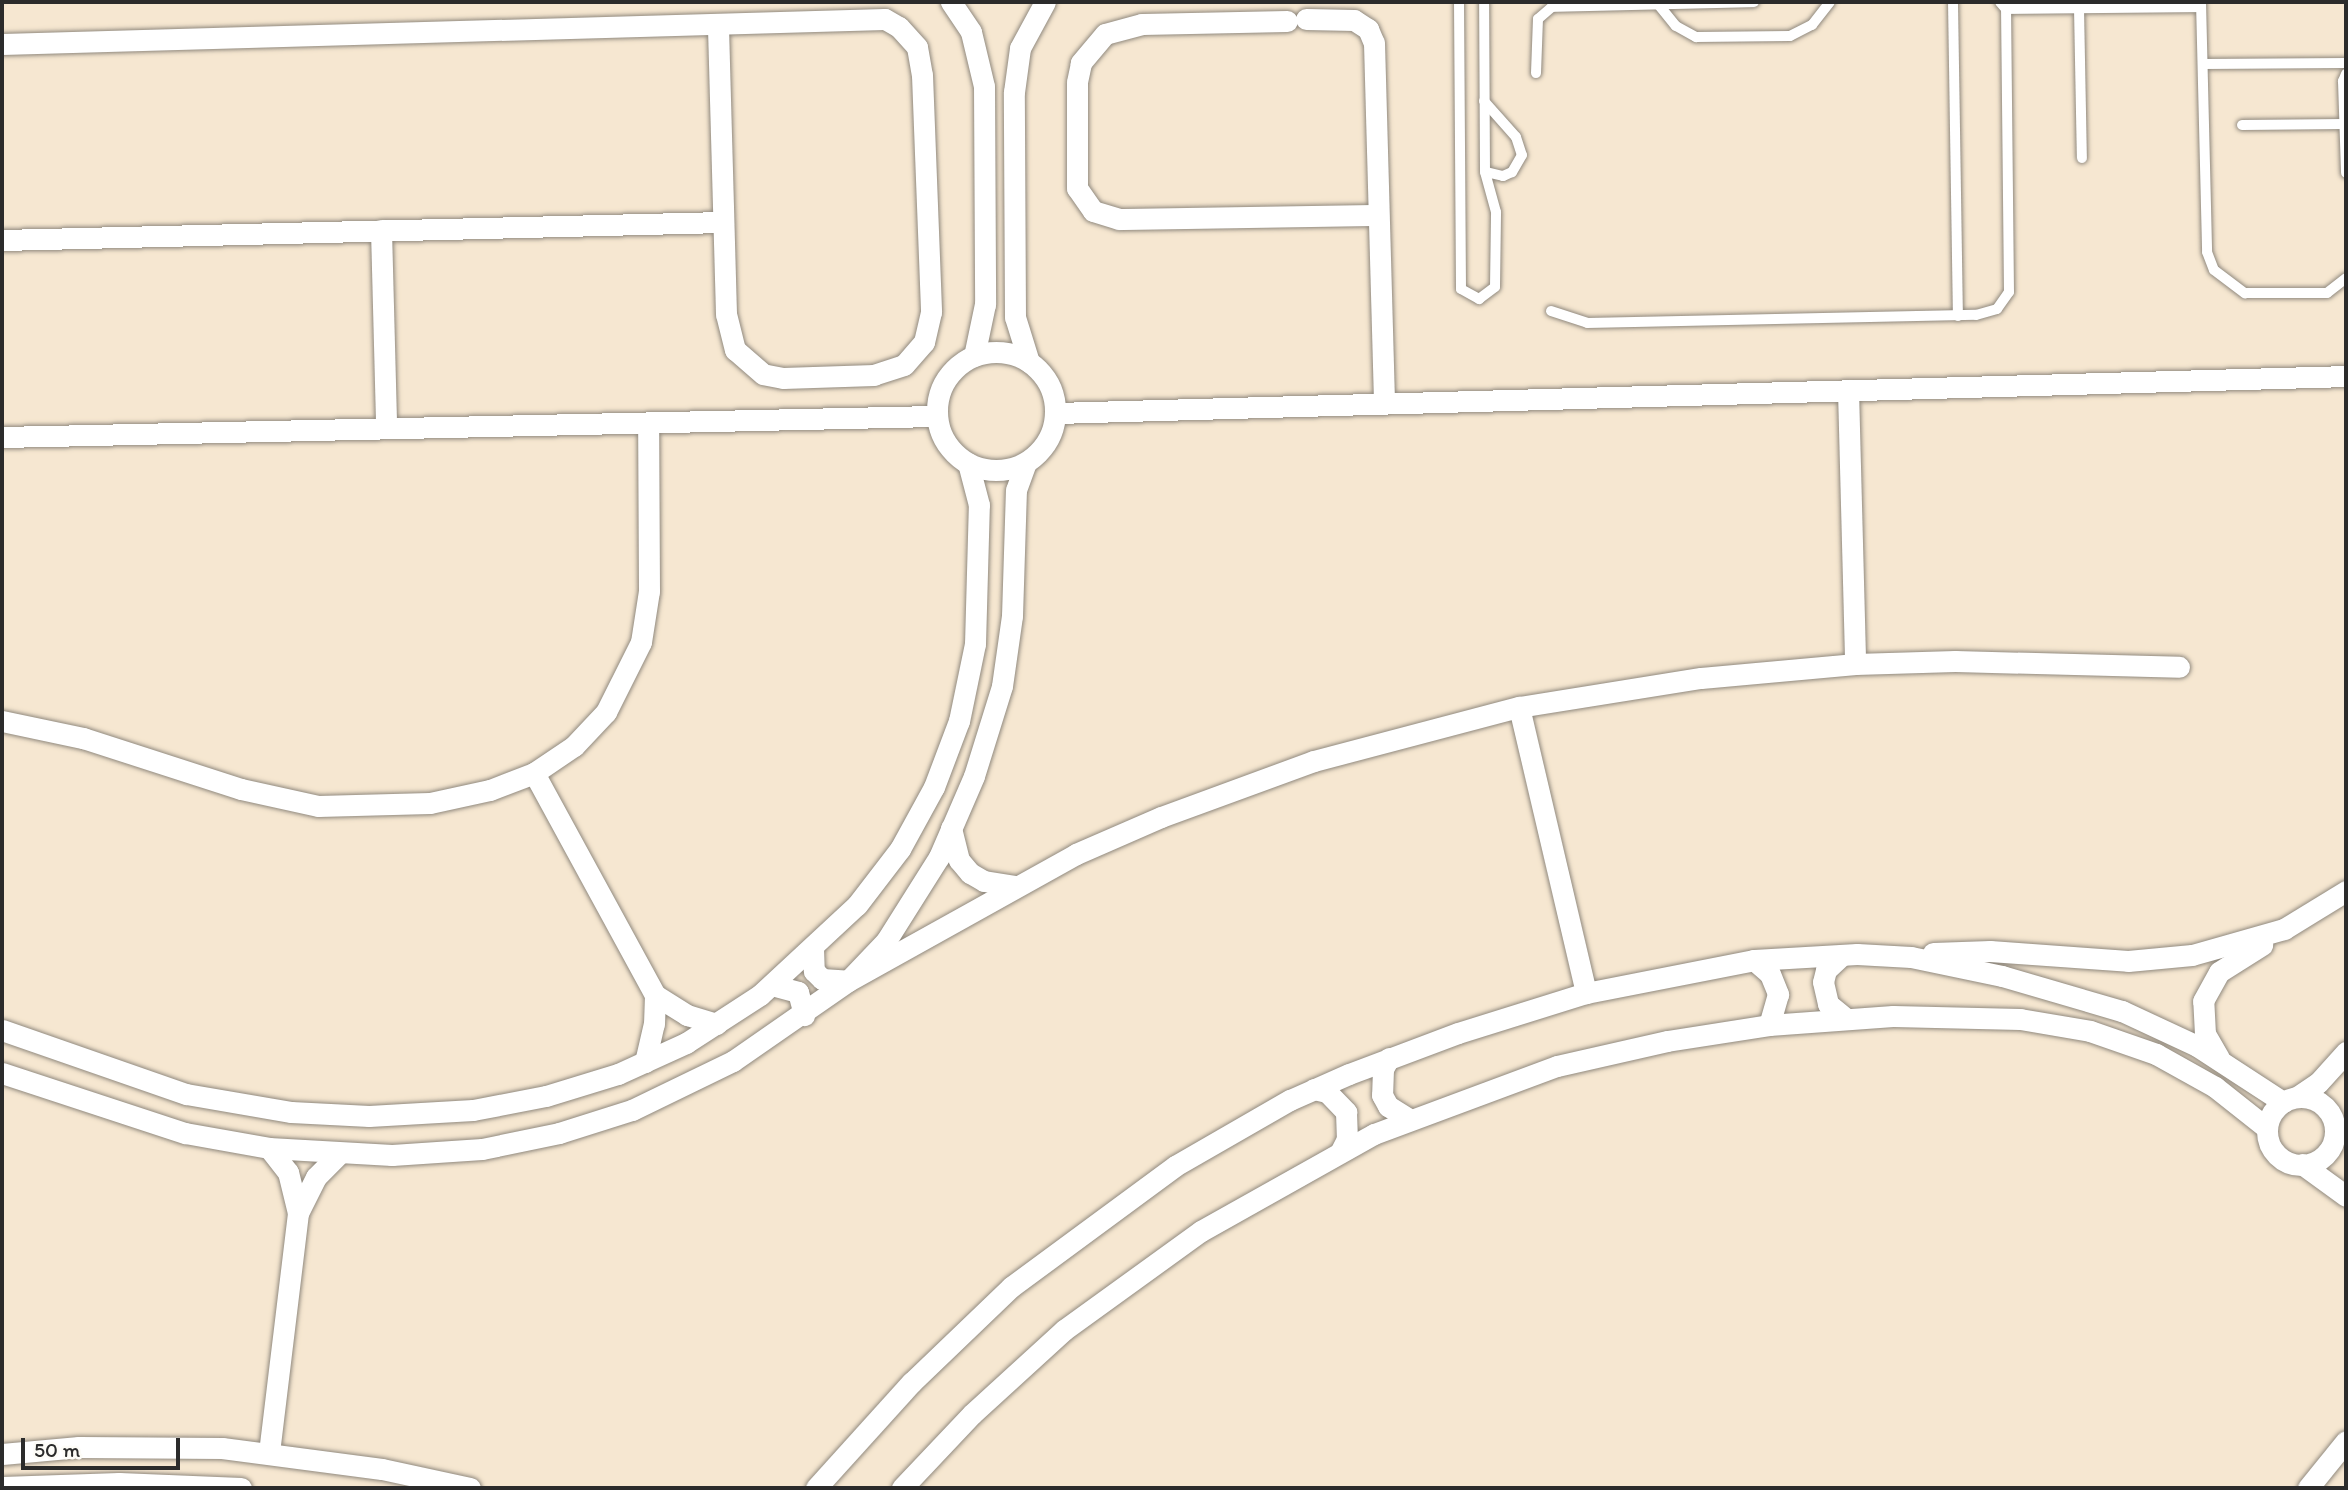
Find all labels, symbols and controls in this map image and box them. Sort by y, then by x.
scale bar [24,1424,184,1468]
text: 50 m [34,1437,80,1462]

